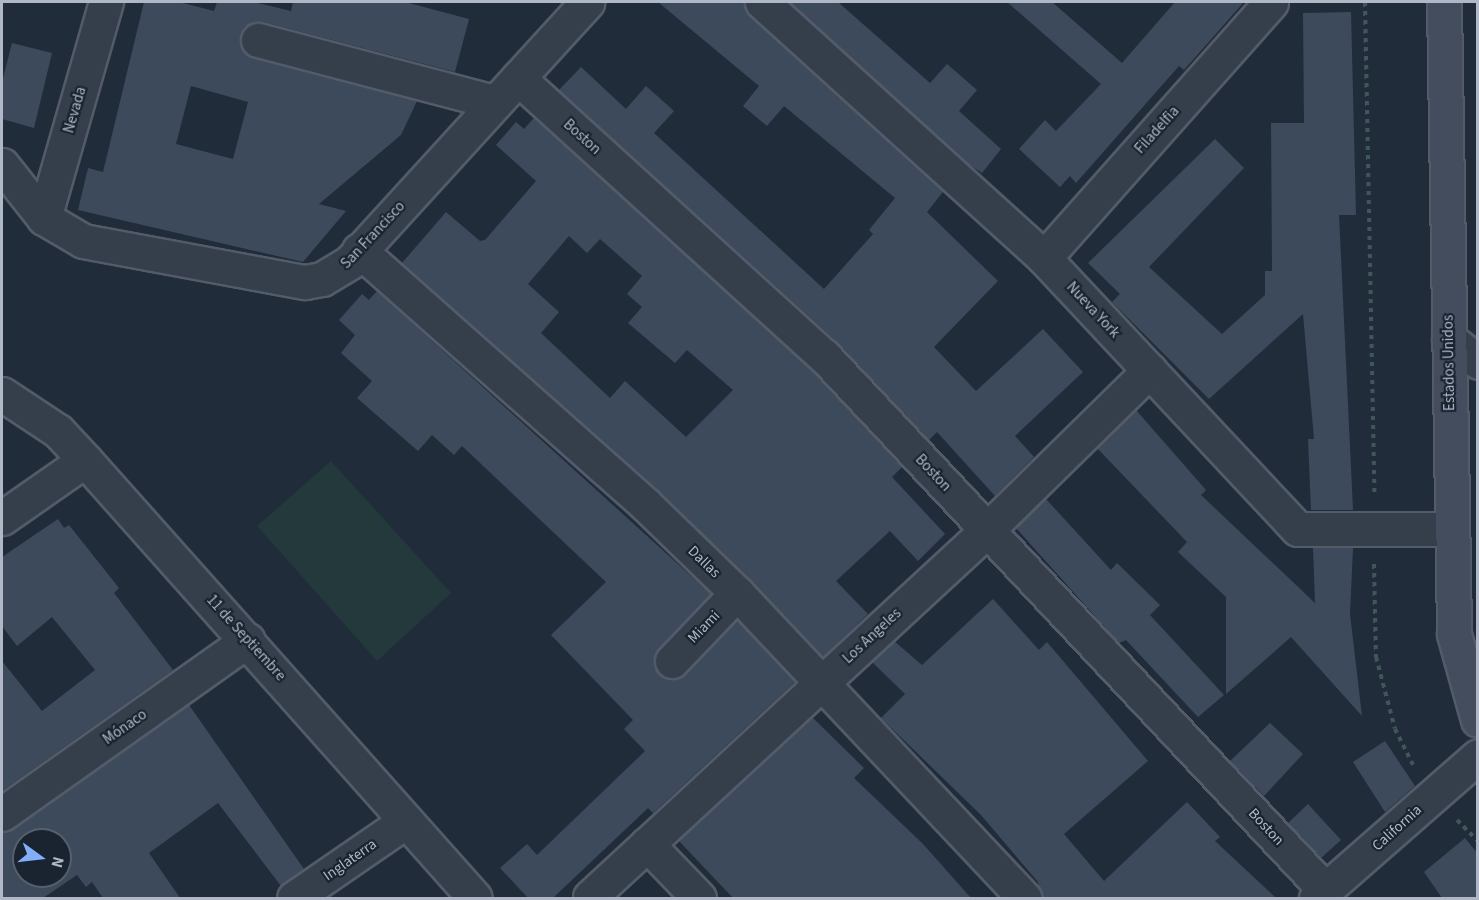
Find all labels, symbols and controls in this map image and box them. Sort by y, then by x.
street label: Nevada [60,85,90,135]
street label: Filadelfia [1131,103,1183,157]
street label: Boston [560,116,604,158]
street label: San Francisco [337,197,409,273]
street label: Nueva York [1063,278,1123,342]
street label: Estados Unidos [1439,315,1459,411]
street label: Boston [911,451,955,495]
street label: Dallas [684,542,724,582]
street label: 11 de Septiembre [203,591,289,685]
street label: Los Angeles [839,604,905,668]
street label: Miami [684,607,724,647]
street label: Mónaco [100,705,150,749]
street label: California [1368,801,1426,855]
street label: Boston [1244,805,1288,849]
north arrow [12,828,72,888]
street label: Inglaterra [320,835,380,885]
text: N [45,854,69,870]

